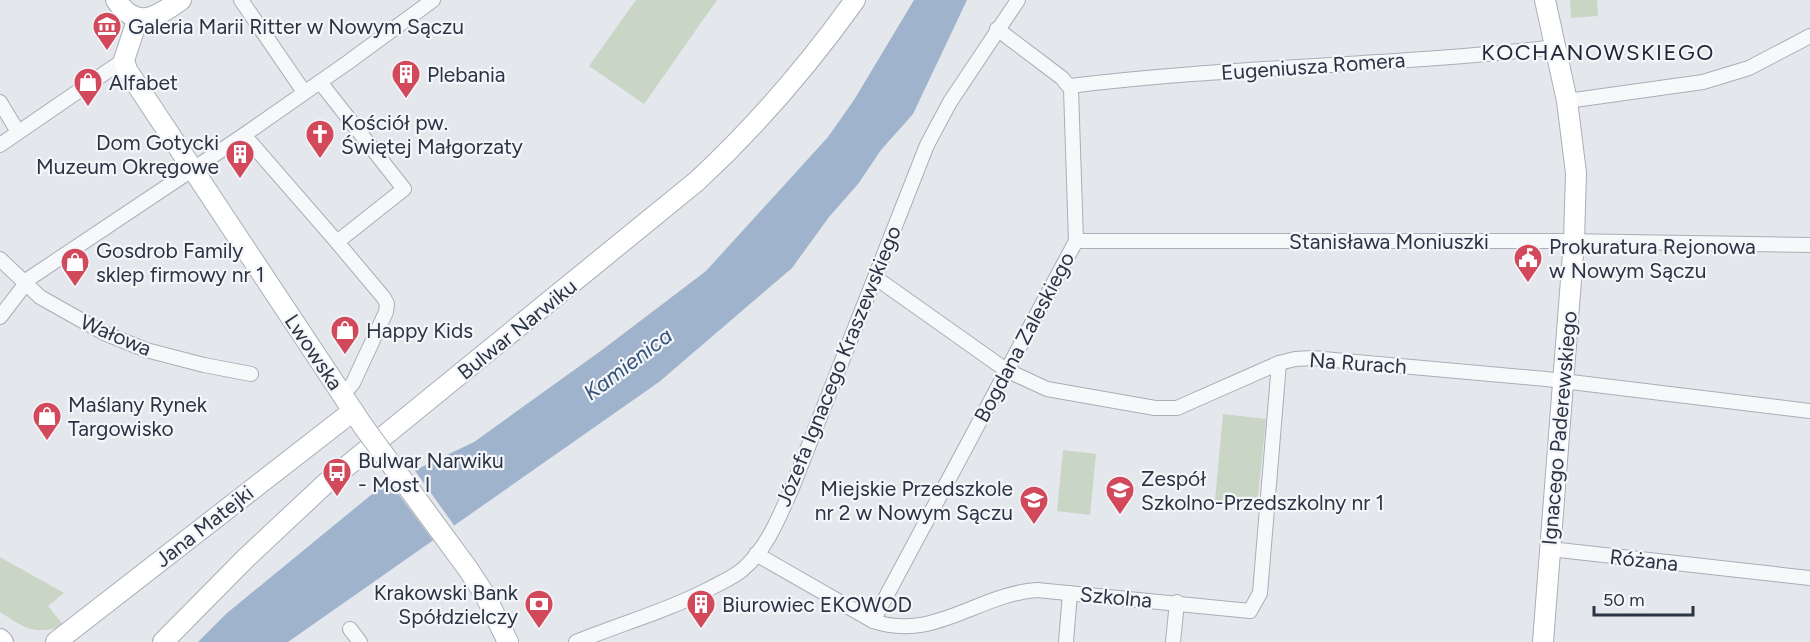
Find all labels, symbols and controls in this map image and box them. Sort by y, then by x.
museum icon: Galeria Marii Ritter w Nowym Sączu [91,10,123,52]
place label: Galeria Marii Ritter w Nowym Sączu [128,14,464,39]
district label: KOCHANOWSKIEGO [1481,39,1715,66]
street label: Eugeniusza Romera [1220,47,1406,85]
building icon: Plebania [390,58,422,100]
place label: Plebania [427,62,506,87]
shop icon: Alfabet [72,66,104,108]
place label: Alfabet [109,70,178,95]
place label: Kościół pw. Świętej Małgorzaty [341,110,523,159]
church icon: Kościół pw. Świętej Małgorzaty [304,118,336,160]
place label: Dom Gotycki Muzeum Okręgowe [36,130,219,179]
building icon: Dom Gotycki Muzeum Okręgowe [224,138,256,180]
street label: Józefa Ignacego Kraszewskiego [770,222,906,510]
street label: Stanisława Moniuszki [1289,229,1489,254]
place label: Prokuratura Rejonowa w Nowym Sączu [1549,234,1756,283]
place label: Gosdrob Family sklep firmowy nr 1 [96,238,265,287]
public building icon: Prokuratura Rejonowa w Nowym Sączu [1512,242,1544,284]
shop icon: Gosdrob Family sklep firmowy nr 1 [59,246,91,288]
street label: Bogdana Zaleskiego [969,248,1079,426]
street label: Bulwar Narwiku [453,273,581,385]
street label: Wałowa [77,309,155,361]
street label: Lwowska [280,309,348,395]
street label: Ignacego Paderewskiego [1536,310,1582,546]
shop icon: Happy Kids [329,314,361,356]
place label: Happy Kids [366,318,473,343]
water label: Kamienica [578,322,678,406]
street label: Na Rurach [1308,347,1408,379]
place label: Maślany Rynek Targowisko [68,392,208,441]
shop icon: Maślany Rynek Targowisko [31,400,63,442]
place label: Bulwar Narwiku - Most I [358,448,504,497]
bus stop icon: Bulwar Narwiku - Most I [321,456,353,498]
place label: Zespół Szkolno-Przedszkolny nr 1 [1141,466,1384,515]
school or university icon: Zespół Szkolno-Przedszkolny nr 1 [1104,474,1136,516]
place label: Miejskie Przedszkole nr 2 w Nowym Sączu [815,476,1013,525]
street label: Jana Matejki [150,480,258,572]
school or university icon: Miejskie Przedszkole nr 2 w Nowym Sączu [1018,484,1050,526]
street label: Różana [1608,544,1680,576]
scale bar [1594,579,1693,617]
place label: Krakowski Bank Spółdzielczy [374,580,519,629]
street label: Szkolna [1079,581,1153,613]
bank icon: Krakowski Bank Spółdzielczy [523,588,555,630]
building icon: Biurowiec EKOWOD [685,588,717,630]
text: 50 m [1603,589,1645,611]
place label: Biurowiec EKOWOD [722,592,912,617]

